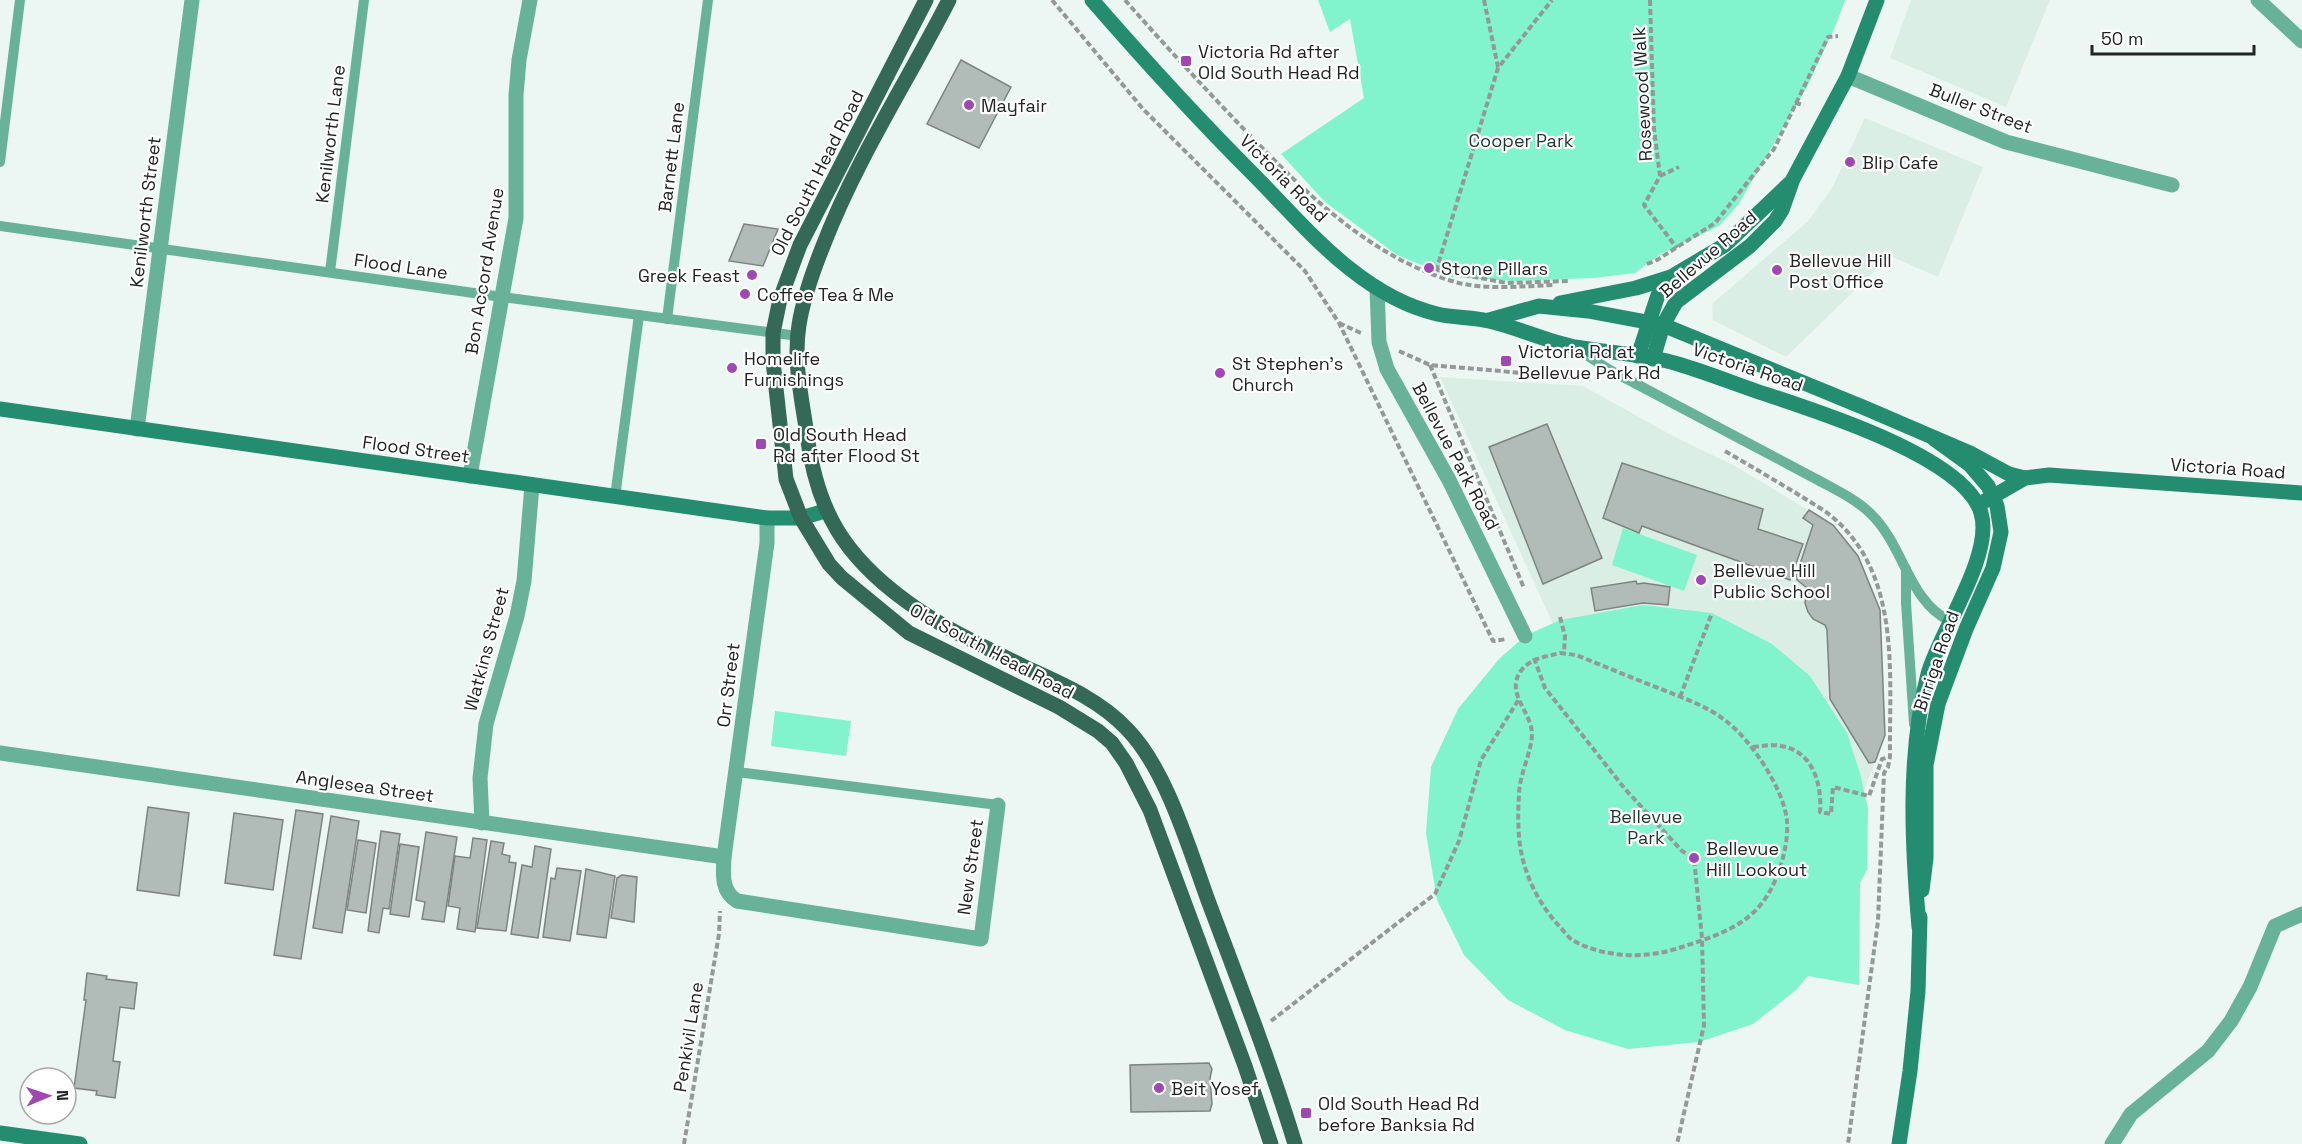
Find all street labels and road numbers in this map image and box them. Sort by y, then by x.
street label: Rosewood Walk [1627,26,1657,162]
street label: Kenilworth Lane [310,64,350,204]
street label: Buller Street [1926,78,2036,138]
street label: Old South Head Road [765,86,869,260]
street label: Barnett Lane [653,100,689,214]
street label: Victoria Road [1235,129,1333,227]
street label: Kenilworth Street [124,135,166,289]
street label: Bon Accord Avenue [459,186,509,356]
street label: Bellevue Road [1654,205,1762,303]
street label: Flood Lane [353,248,449,284]
street label: Victoria Road [1690,337,1806,397]
street label: Bellevue Park Road [1407,378,1505,534]
street label: Flood Street [361,430,471,468]
street label: Victoria Road [2170,453,2286,483]
street label: Watkins Street [458,584,514,714]
street label: Old South Head Road [906,598,1078,704]
street label: Birriga Road [1908,608,1964,714]
street label: Orr Street [711,641,745,729]
street label: Anglesea Street [295,765,435,807]
street label: New Street [952,818,988,916]
street label: Penkivil Lane [668,980,708,1094]

